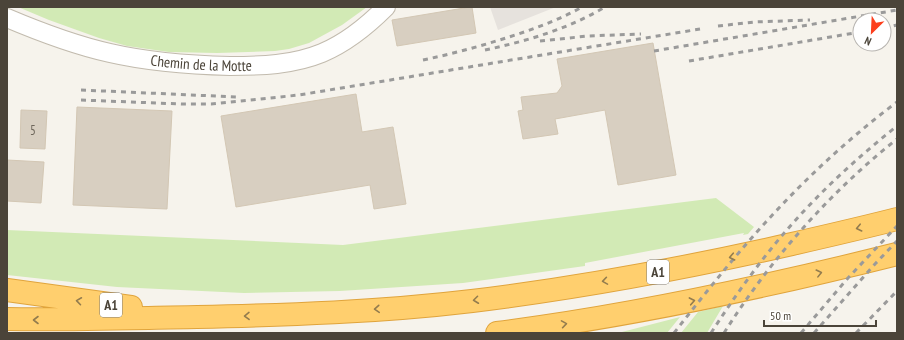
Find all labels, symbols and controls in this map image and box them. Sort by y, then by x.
north arrow [852,12,892,52]
text: N [862,34,873,49]
street label: Chemin de la Motte [150,50,252,75]
house number: 5 [30,122,36,139]
one-way arrow [856,224,862,232]
one-way arrow [729,253,736,261]
road number: A1 [647,260,669,284]
one-way arrow [815,270,822,278]
one-way arrow [601,276,608,285]
road number: A1 [100,293,122,317]
one-way arrow [473,295,479,304]
one-way arrow [76,296,82,305]
one-way arrow [688,297,695,305]
scale bar [764,302,876,328]
one-way arrow [374,305,380,314]
text: 50 m [770,308,791,323]
one-way arrow [244,311,250,320]
one-way arrow [33,316,39,324]
one-way arrow [560,320,567,329]

